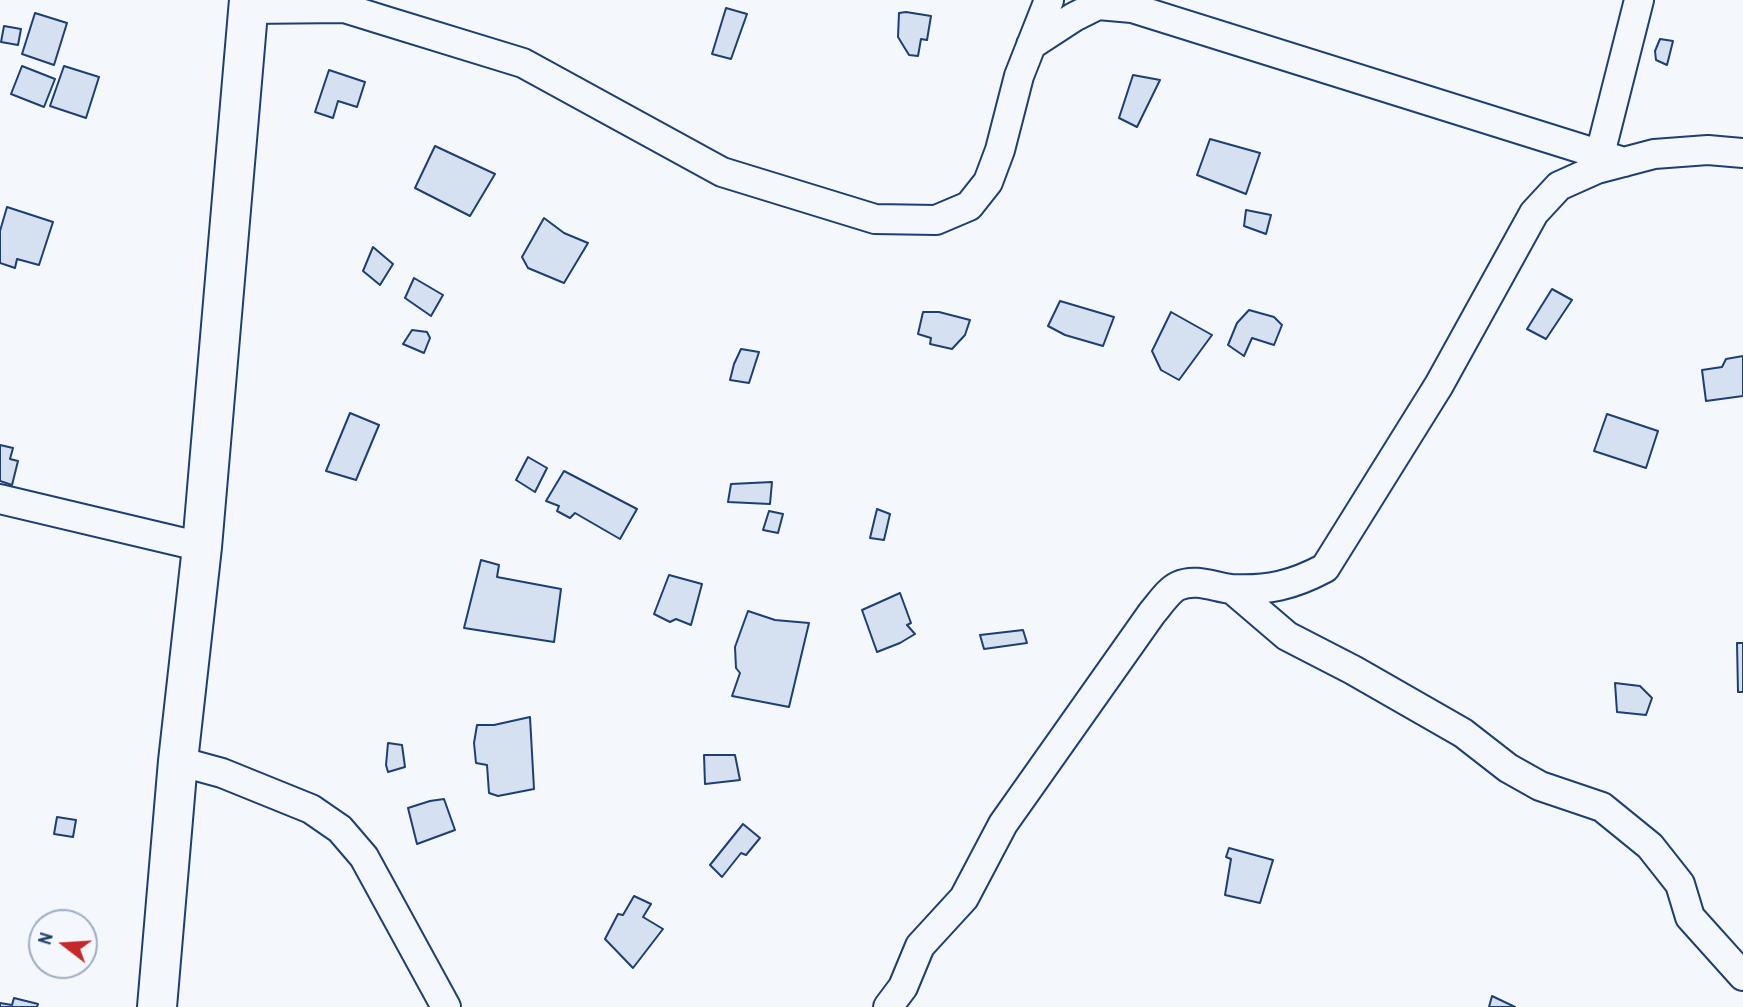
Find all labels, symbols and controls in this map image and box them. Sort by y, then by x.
north arrow [28,909,98,979]
text: N [31,929,59,948]

